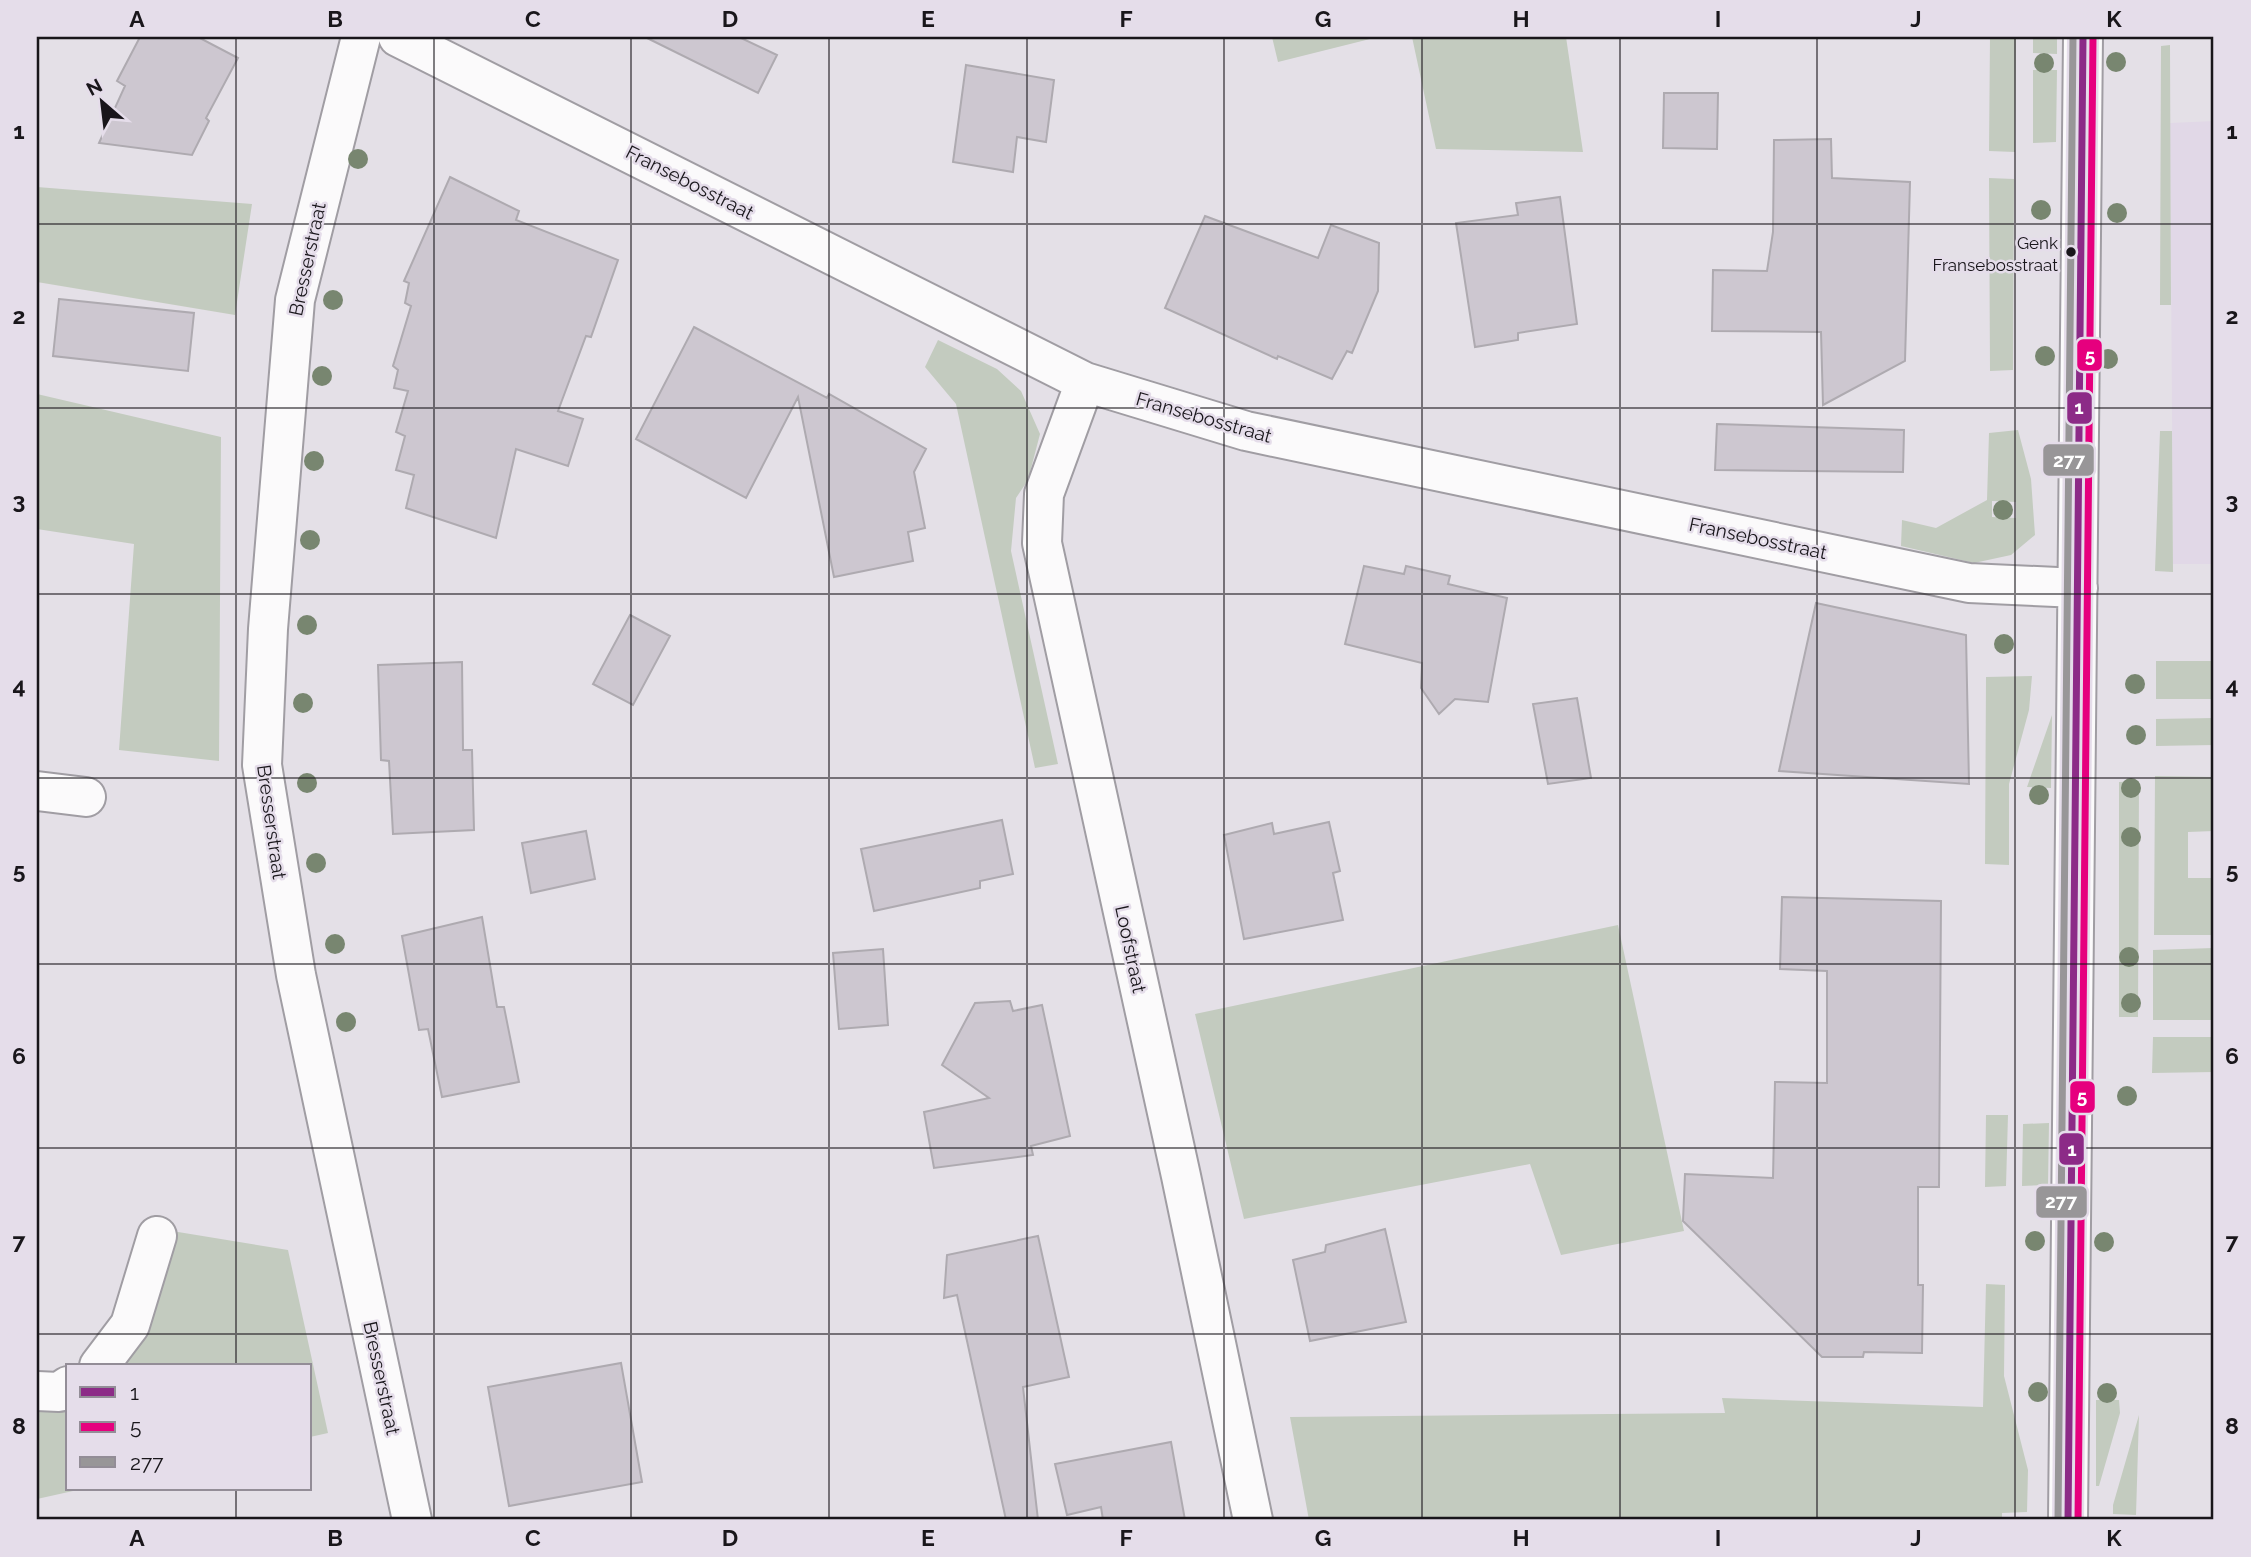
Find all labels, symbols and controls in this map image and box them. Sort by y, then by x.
text: A [129,5,145,32]
text: B [327,5,343,32]
text: C [525,5,541,32]
text: D [722,5,738,32]
text: E [921,5,935,32]
text: F [1119,5,1133,32]
text: G [1315,5,1331,32]
text: H [1512,5,1530,32]
text: I [1715,5,1721,32]
text: J [1910,5,1922,32]
text: K [2106,5,2122,32]
north arrow [66,66,136,136]
text: N [82,74,106,100]
text: 1 [13,117,25,144]
text: 1 [2226,117,2238,144]
street label: Fransebosstraat [623,140,758,224]
street label: Bresserstraat [284,200,330,318]
place label: Genk Fransebosstraat [1933,233,2058,275]
marker: Genk Fransebosstraat [2064,245,2078,259]
text: 2 [13,302,25,329]
text: 2 [2226,302,2238,329]
line badge: 5 [2076,338,2103,372]
text: 5 [2085,344,2095,366]
street label: Fransebosstraat [1134,387,1275,447]
line badge: 1 [2066,391,2093,425]
text: 1 [2074,396,2084,418]
line badge: 277 [2042,443,2095,477]
text: 277 [2053,449,2085,471]
text: 3 [13,487,25,514]
text: 3 [2226,487,2238,514]
street label: Fransebosstraat [1687,513,1829,563]
text: 4 [12,672,26,699]
text: 4 [2225,672,2239,699]
street label: Bresserstraat [253,763,291,881]
text: 5 [13,857,26,884]
text: 5 [2226,857,2239,884]
street label: Loofstraat [1111,903,1151,995]
text: 6 [12,1042,26,1069]
text: 6 [2225,1042,2239,1069]
line badge: 5 [2069,1080,2096,1114]
text: 5 [2077,1085,2087,1107]
line badge: 1 [2058,1132,2085,1166]
text: 1 [2067,1138,2077,1160]
line badge: 277 [2035,1185,2088,1219]
text: 277 [2045,1190,2077,1212]
text: 7 [13,1227,26,1254]
text: 7 [2226,1227,2239,1254]
street label: Bresserstraat [359,1319,405,1437]
legend [66,1364,312,1490]
text: 1 [130,1380,139,1405]
text: 8 [12,1412,26,1439]
text: 8 [2225,1412,2239,1439]
text: 5 [130,1414,141,1439]
text: 277 [130,1450,164,1475]
text: A [129,1524,145,1551]
text: B [327,1524,343,1551]
text: C [525,1524,541,1551]
text: D [722,1524,738,1551]
text: E [921,1524,935,1551]
text: F [1119,1524,1133,1551]
text: G [1315,1524,1331,1551]
text: H [1512,1524,1530,1551]
text: I [1715,1524,1721,1551]
text: J [1910,1524,1922,1551]
text: K [2106,1524,2122,1551]

